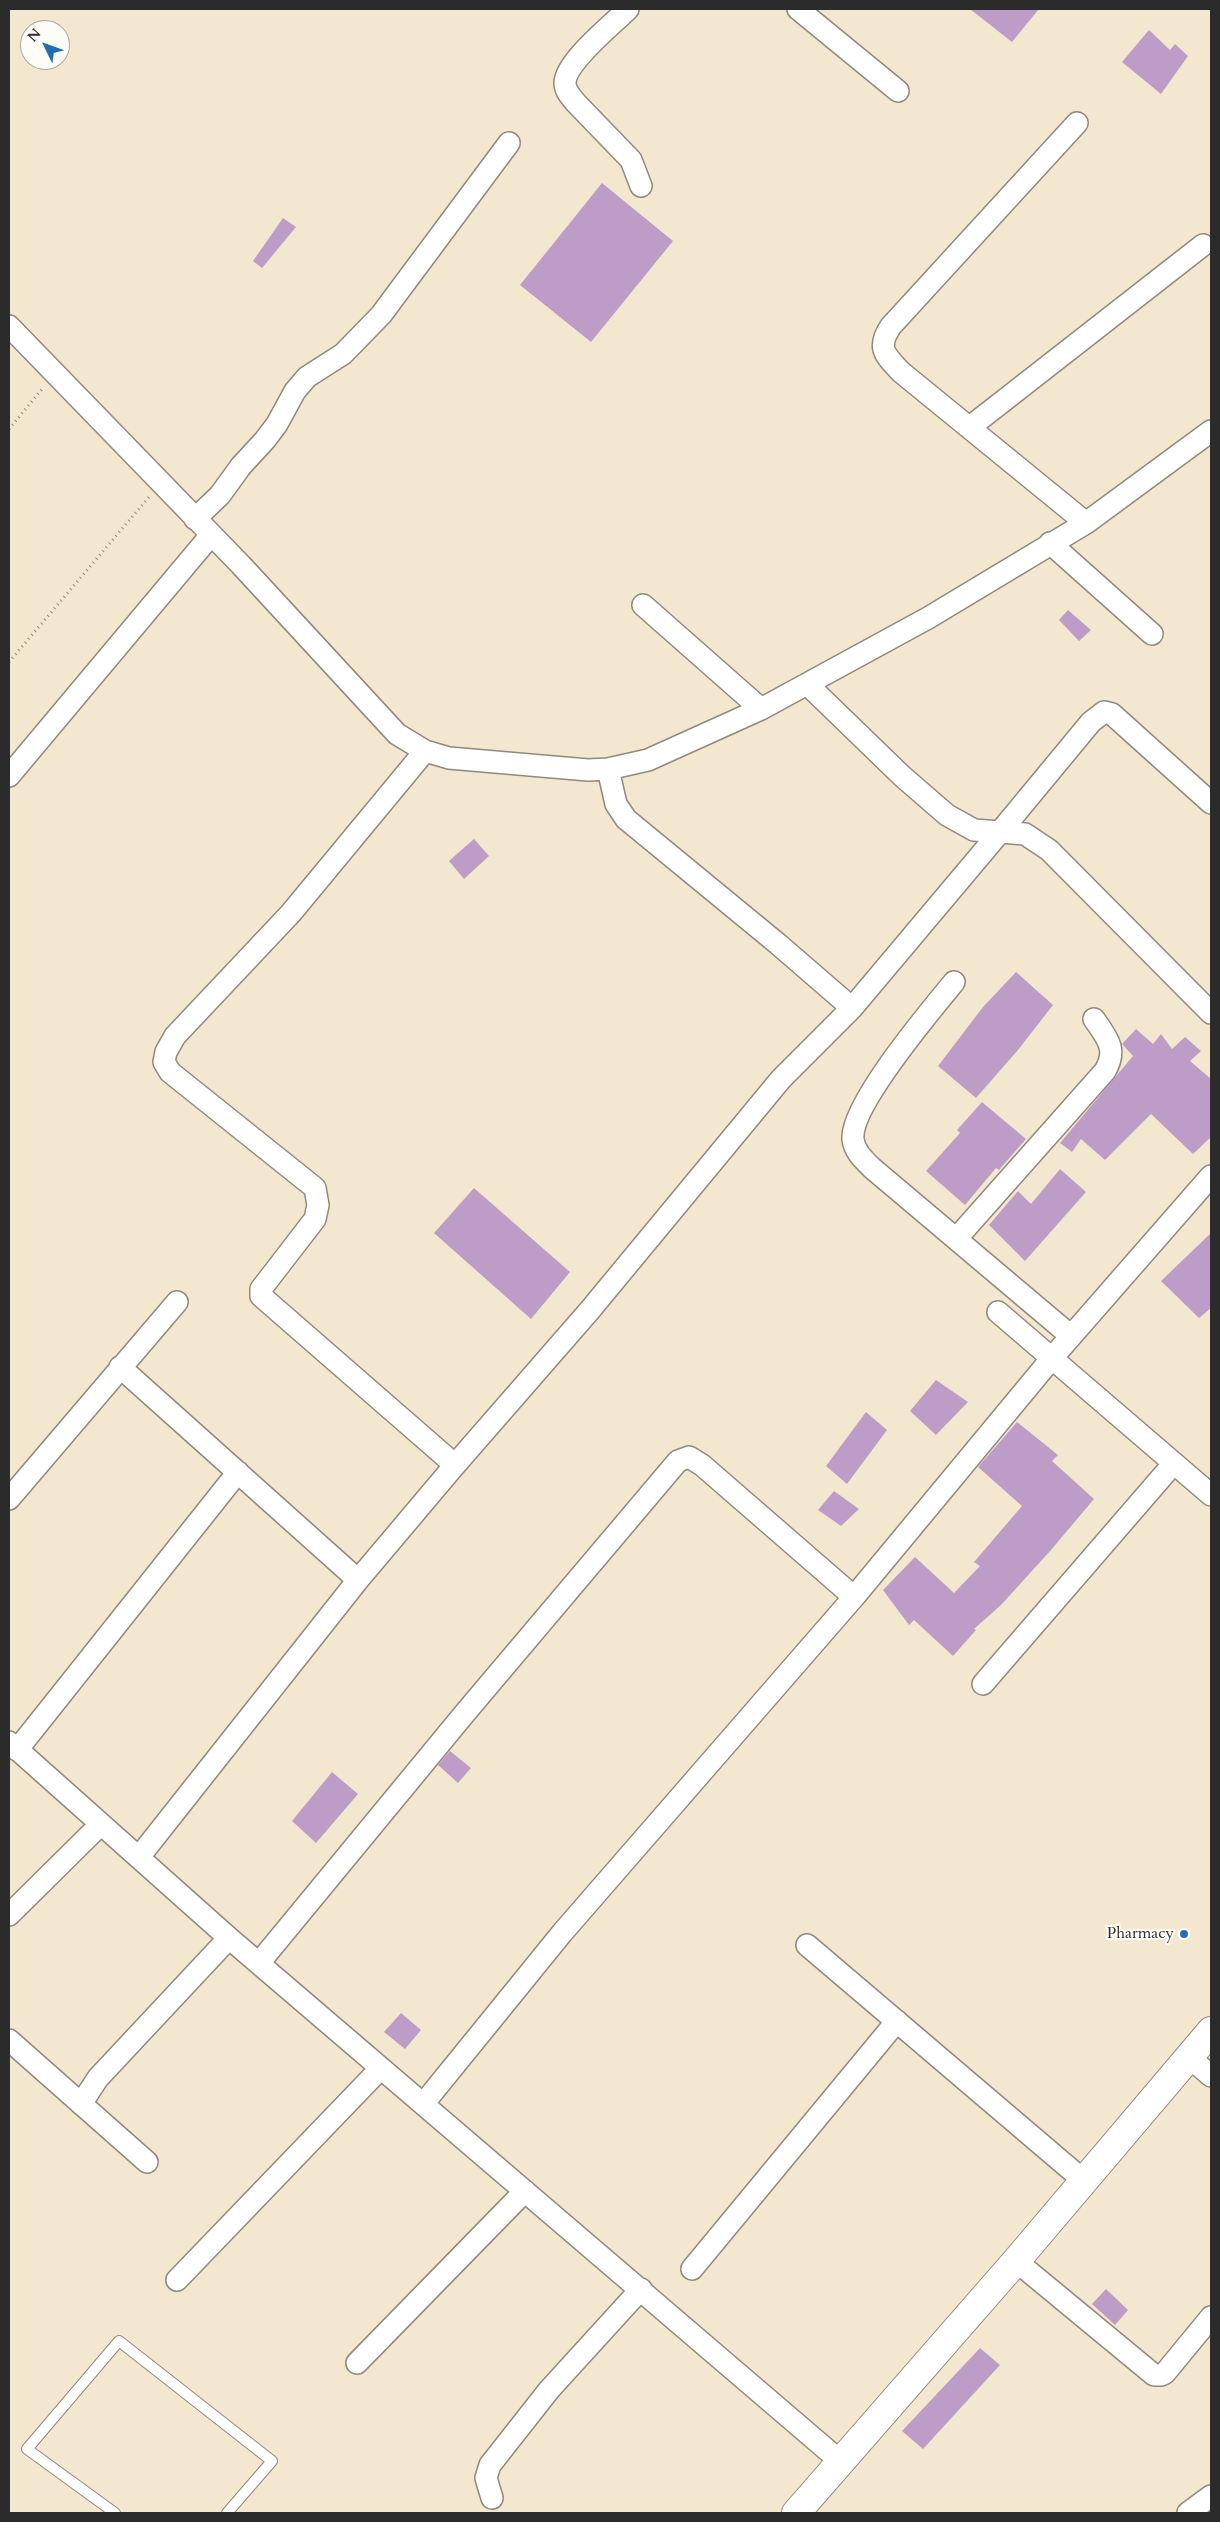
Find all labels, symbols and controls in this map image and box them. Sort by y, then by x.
north arrow [20,20,70,70]
text: N [23,24,45,46]
place label: Pharmacy [1107,1924,1174,1944]
marker: Pharmacy [1178,1928,1190,1940]

